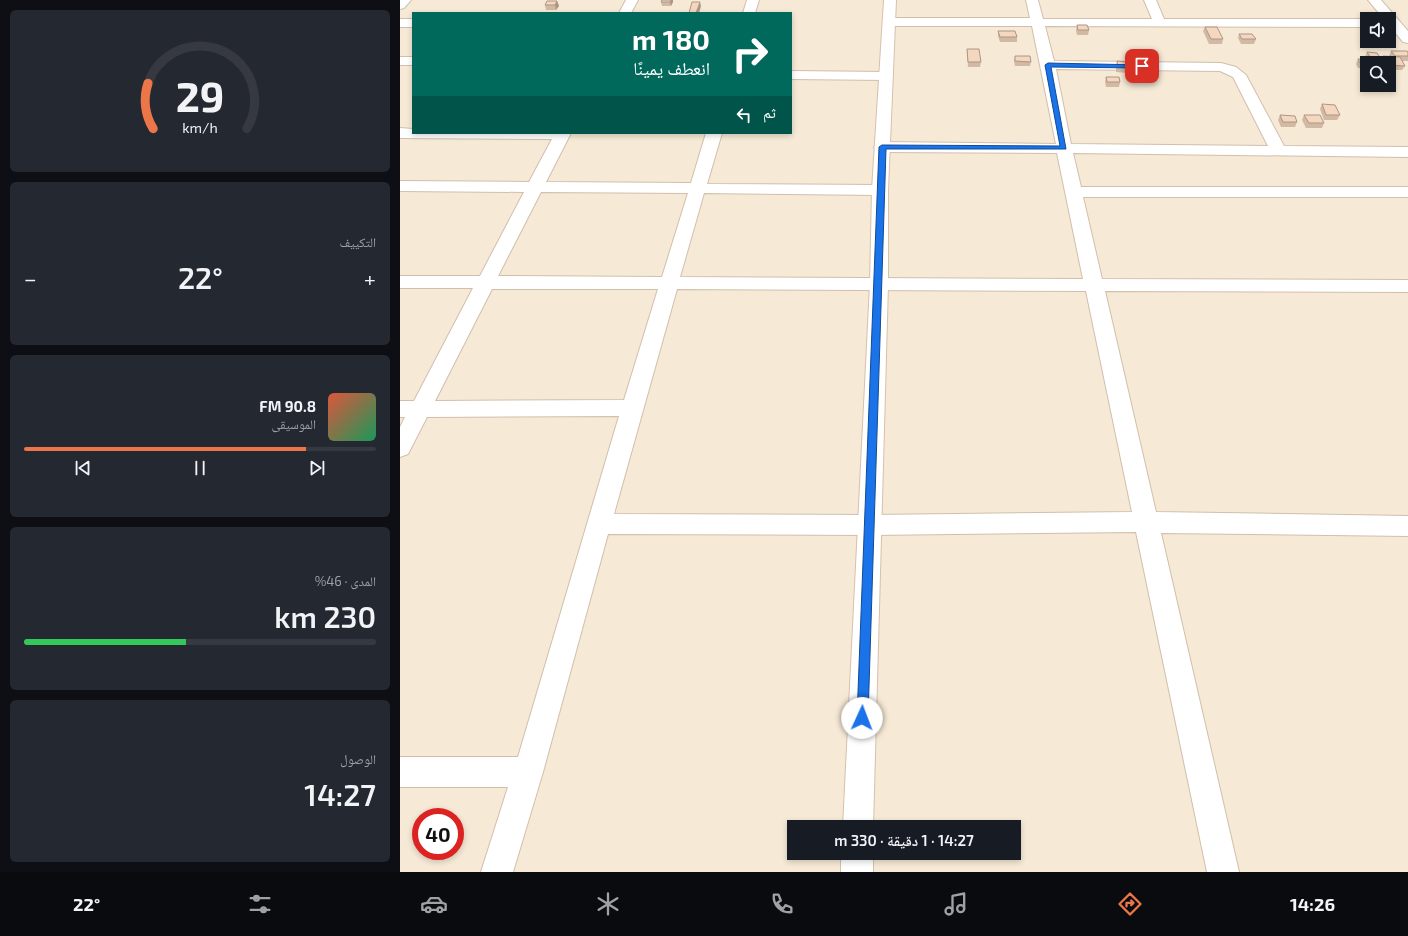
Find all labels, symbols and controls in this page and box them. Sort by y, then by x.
map controls [1360,12,1396,92]
button: sound [1360,12,1396,48]
text: 180 m [632,22,710,56]
icon: right [724,28,776,80]
pin [1125,49,1159,83]
icon: arrive [1131,55,1153,77]
button: search [1360,56,1396,92]
text: انعطف يمينًا [633,57,710,79]
text: 29 [176,70,224,120]
text: ثم [763,103,776,121]
icon: left [733,104,755,126]
text: km/h [182,119,218,136]
text: التكييف [340,234,376,250]
text: 22° [178,259,223,295]
text: − [24,265,37,291]
text: + [364,265,376,291]
text: 90.8 FM [259,397,316,415]
text: الموسيقى [272,416,316,432]
icon: previous [72,457,94,479]
icon: pause [189,457,211,479]
icon: next [306,457,328,479]
text: المدى · 46% [315,573,376,589]
text: 230 km [274,598,376,634]
position arrow [841,697,883,739]
text: الوصول [340,751,376,767]
text: 14:27 [304,776,376,812]
speed limit sign: 40 [412,808,464,860]
text: 14:27 · 1 دقيقة · 330 m [834,831,974,849]
icon: filters [246,890,274,918]
icon: car [420,890,448,918]
icon: climate [594,890,622,918]
icon: phone [768,890,796,918]
icon: music [942,890,970,918]
icon: directions [1116,890,1144,918]
text: 22° [73,893,100,915]
text: 14:26 [1290,893,1335,915]

